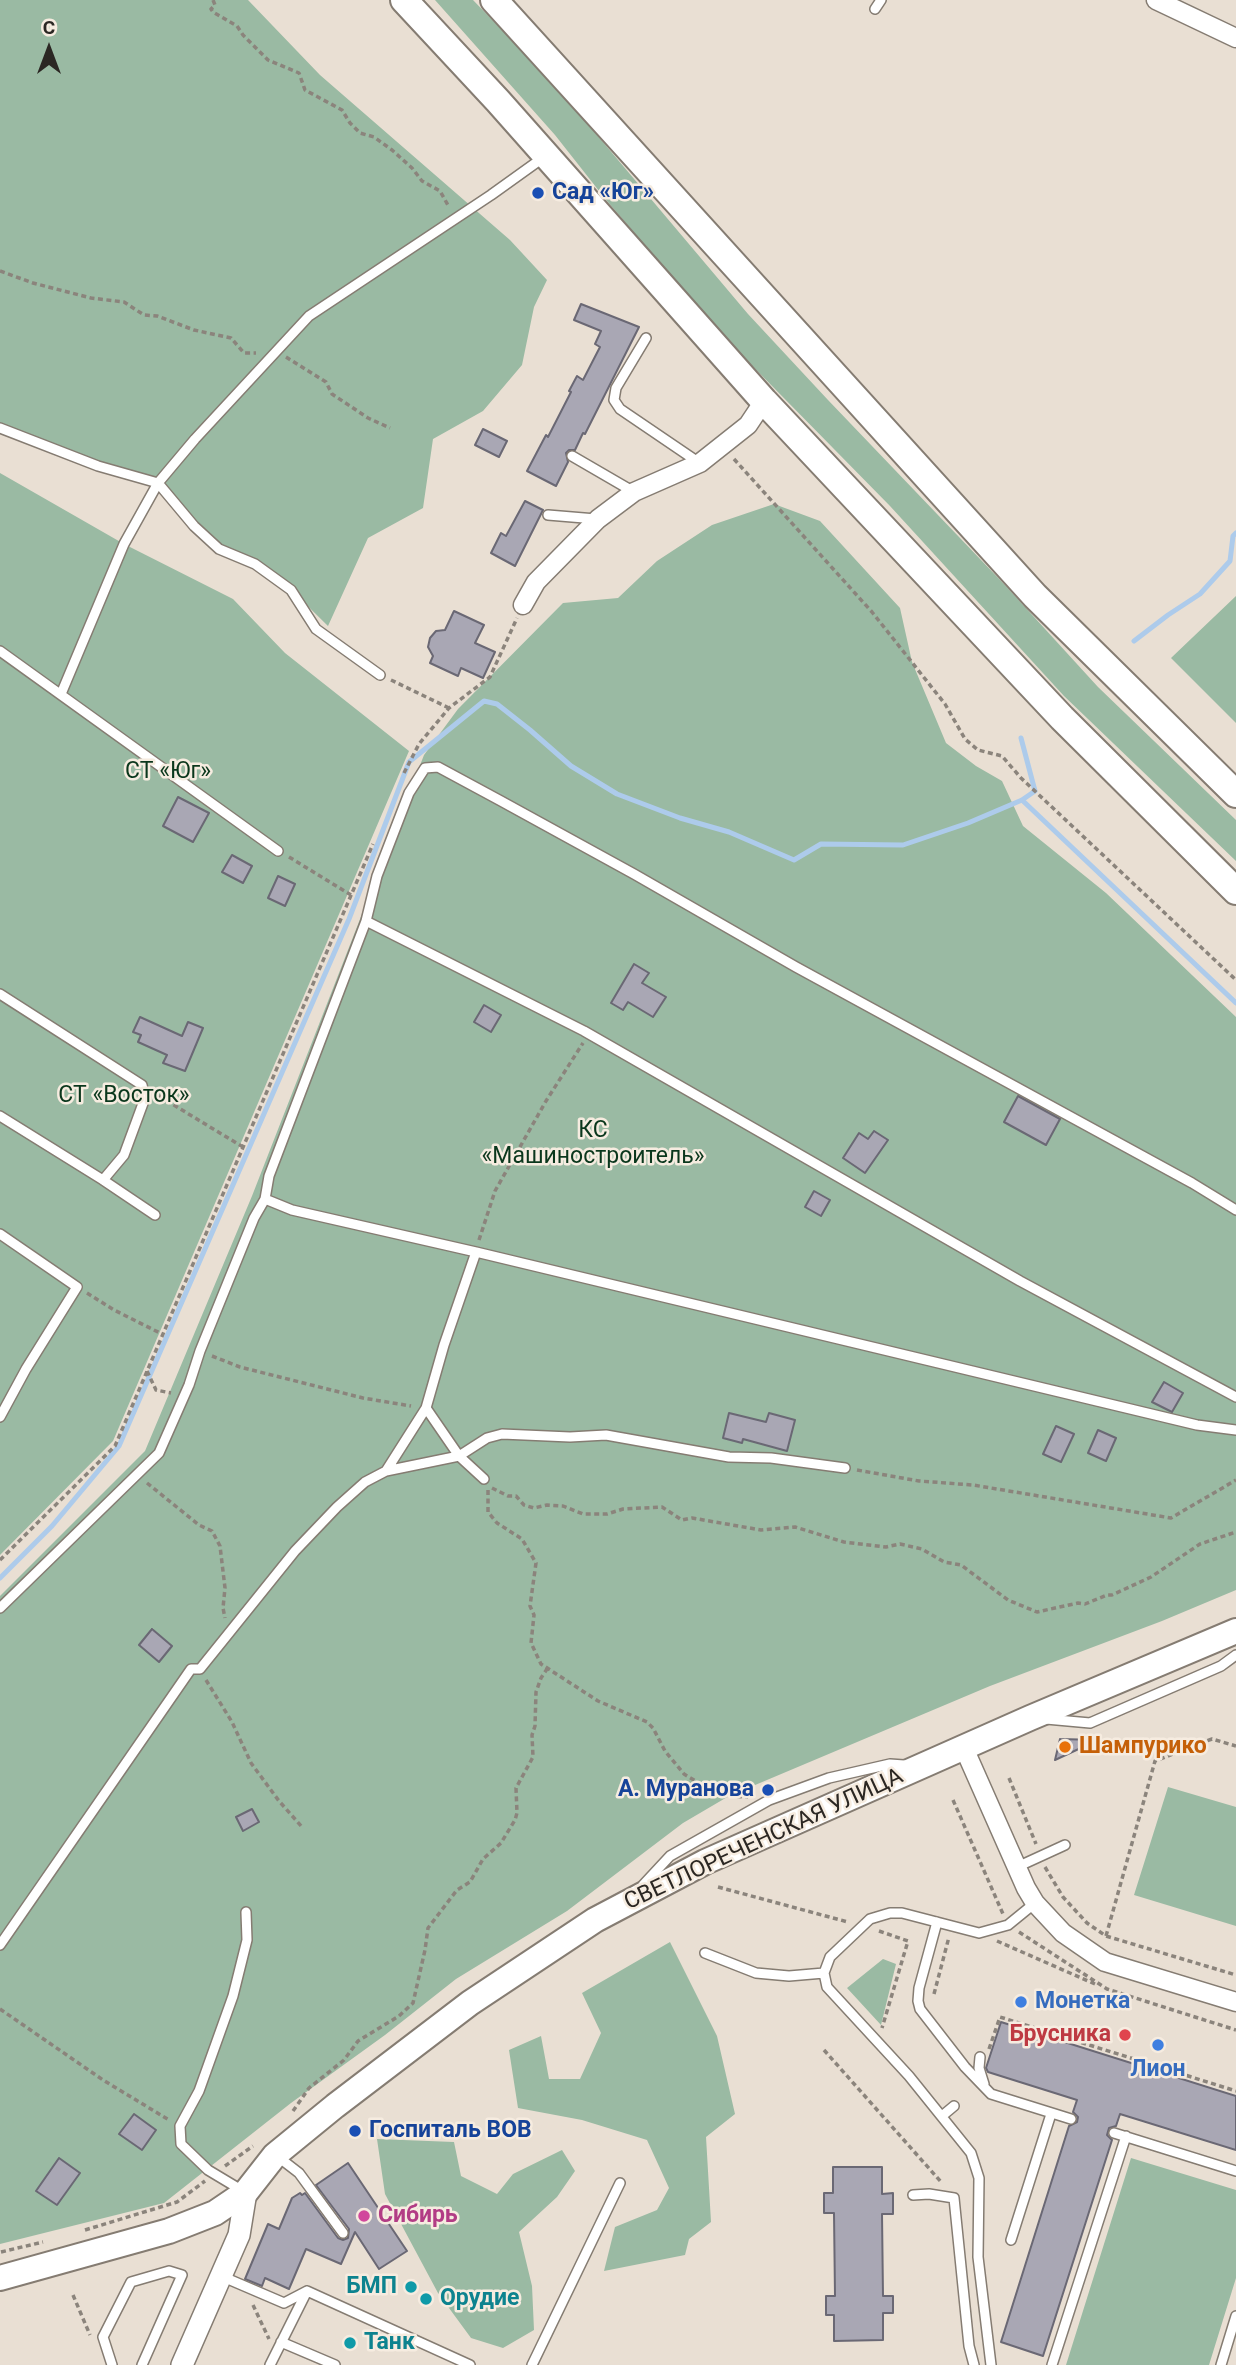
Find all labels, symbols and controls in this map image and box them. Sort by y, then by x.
north arrow [14,14,84,84]
text: С [43,16,55,39]
place label: Сад «Юг» [552,179,654,207]
marker: Сад «Юг» [530,185,546,201]
park label: СТ «Юг» [125,758,211,786]
park label: СТ «Восток» [58,1082,190,1110]
park label: КС «Машиностроитель» [482,1117,704,1171]
place label: Шампурико [1079,1733,1207,1761]
marker: Шампурико [1057,1739,1073,1755]
street label: СВЕТЛОРЕЧЕНСКАЯ УЛИЦА [620,1763,908,1917]
place label: А. Муранова [618,1776,754,1804]
marker: А. Муранова [760,1782,776,1798]
place label: Монетка [1035,1988,1130,2016]
marker: Монетка [1013,1994,1029,2010]
place label: Брусника [1009,2021,1111,2049]
marker: Брусника [1117,2027,1133,2043]
marker: Лион [1150,2037,1166,2053]
place label: Лион [1130,2056,1186,2084]
place label: Госпиталь ВОВ [369,2117,532,2145]
marker: Госпиталь ВОВ [347,2123,363,2139]
place label: Сибирь [378,2202,458,2230]
marker: Сибирь [356,2208,372,2224]
place label: БМП [346,2273,397,2301]
marker: БМП [403,2279,419,2295]
place label: Орудие [440,2285,519,2313]
marker: Орудие [418,2291,434,2307]
place label: Танк [364,2329,415,2357]
marker: Танк [342,2335,358,2351]

